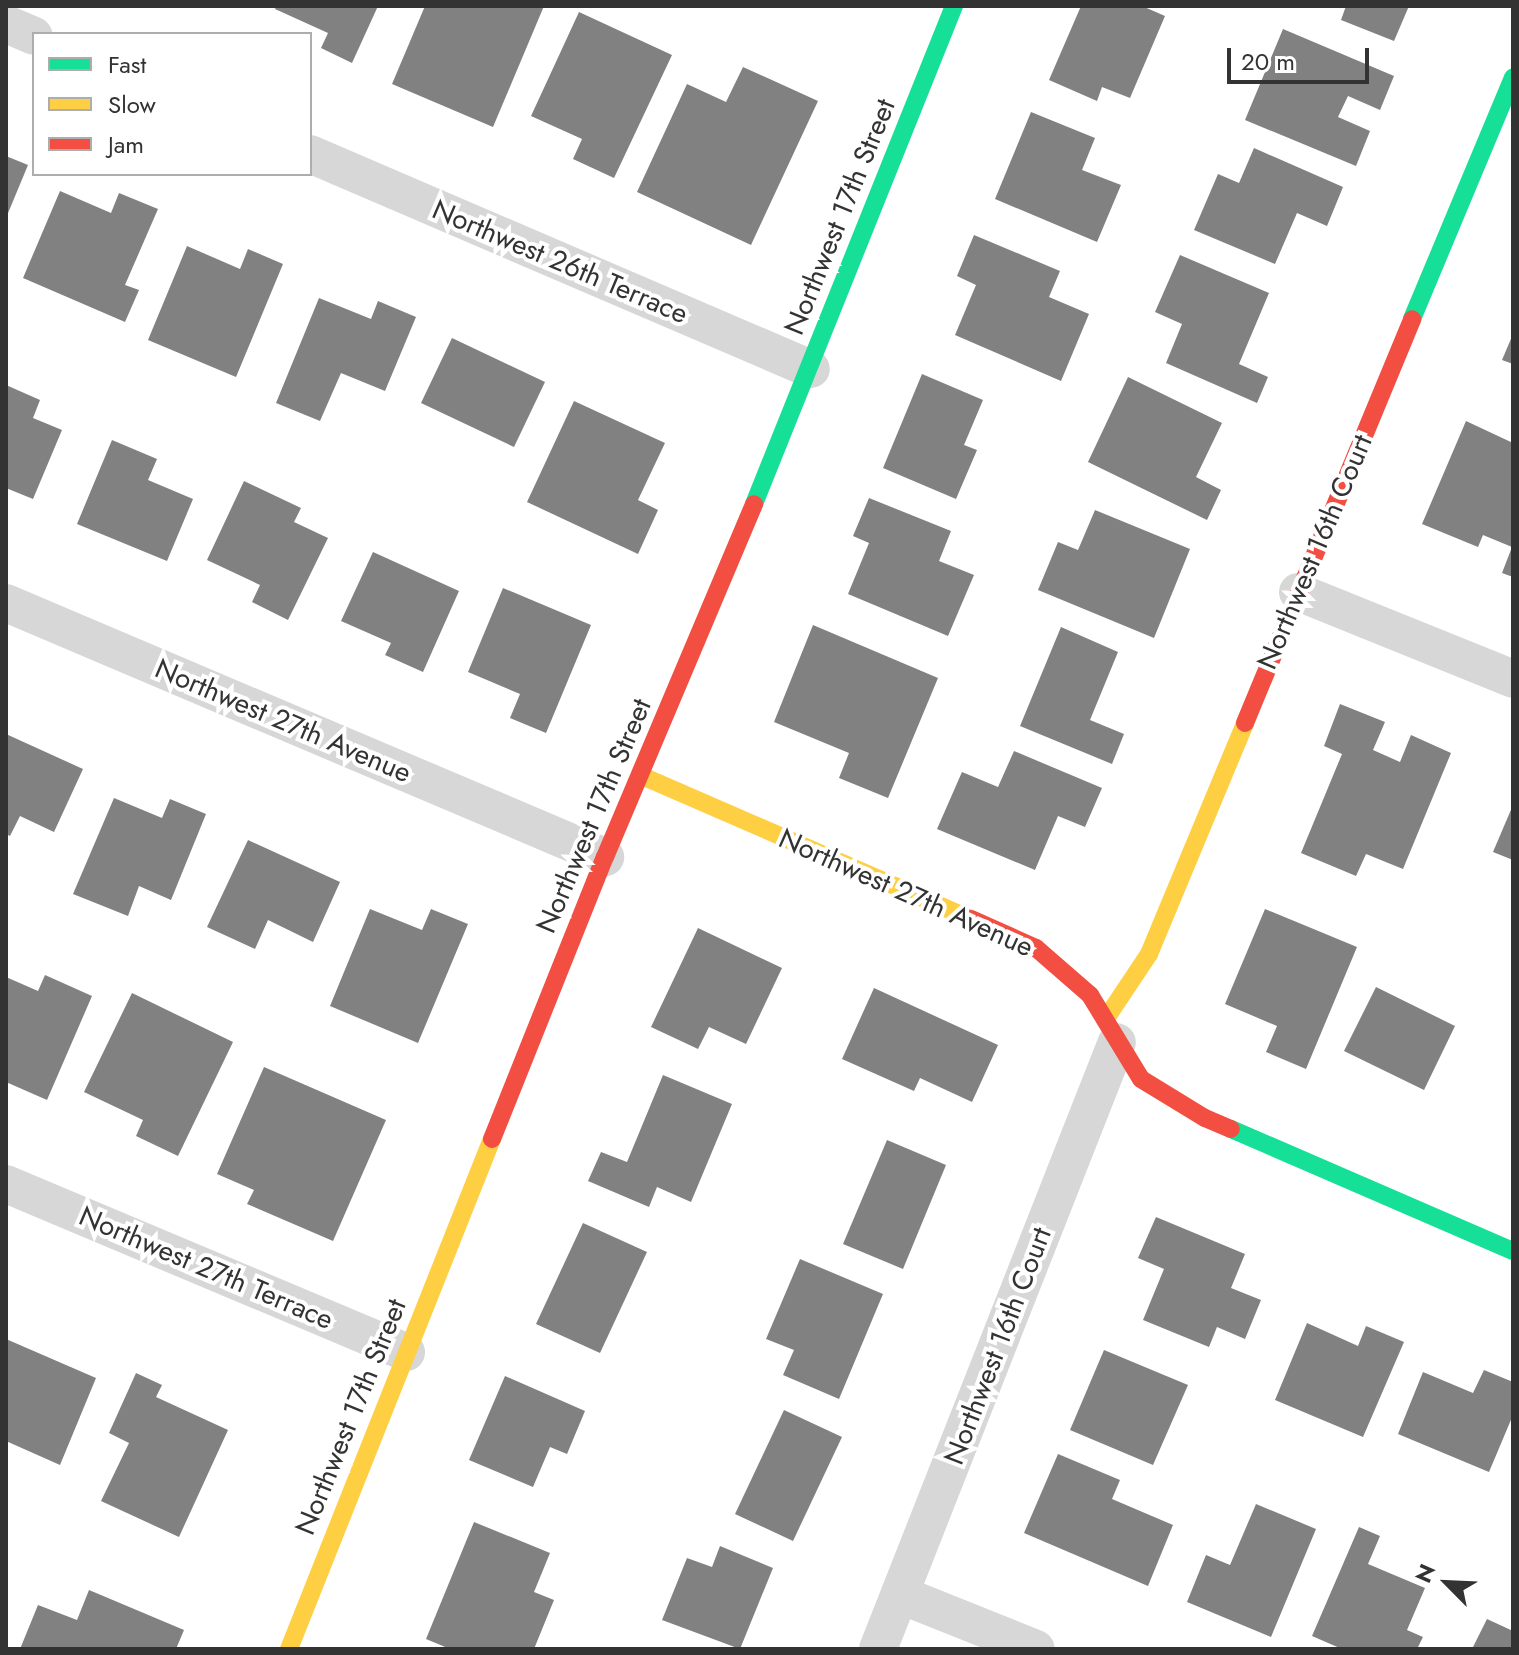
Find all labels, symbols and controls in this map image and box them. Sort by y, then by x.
legend [32,32,312,176]
scale bar [1231,32,1373,82]
text: 20 m [1241,44,1295,79]
text: Fast [108,47,146,82]
text: Slow [108,87,156,122]
street label: Northwest 17th Street [777,94,903,340]
text: Jam [108,127,144,162]
street label: Northwest 26th Terrace [427,193,693,331]
street label: Northwest 16th Court [1250,430,1380,674]
street label: Northwest 27th Avenue [150,652,416,790]
street label: Northwest 17th Street [529,694,659,938]
street label: Northwest 27th Avenue [774,822,1038,964]
street label: Northwest 27th Terrace [74,1199,338,1337]
street label: Northwest 16th Court [937,1223,1059,1469]
street label: Northwest 17th Street [288,1294,414,1540]
north arrow [1407,1543,1487,1623]
text: N [1407,1559,1443,1588]

